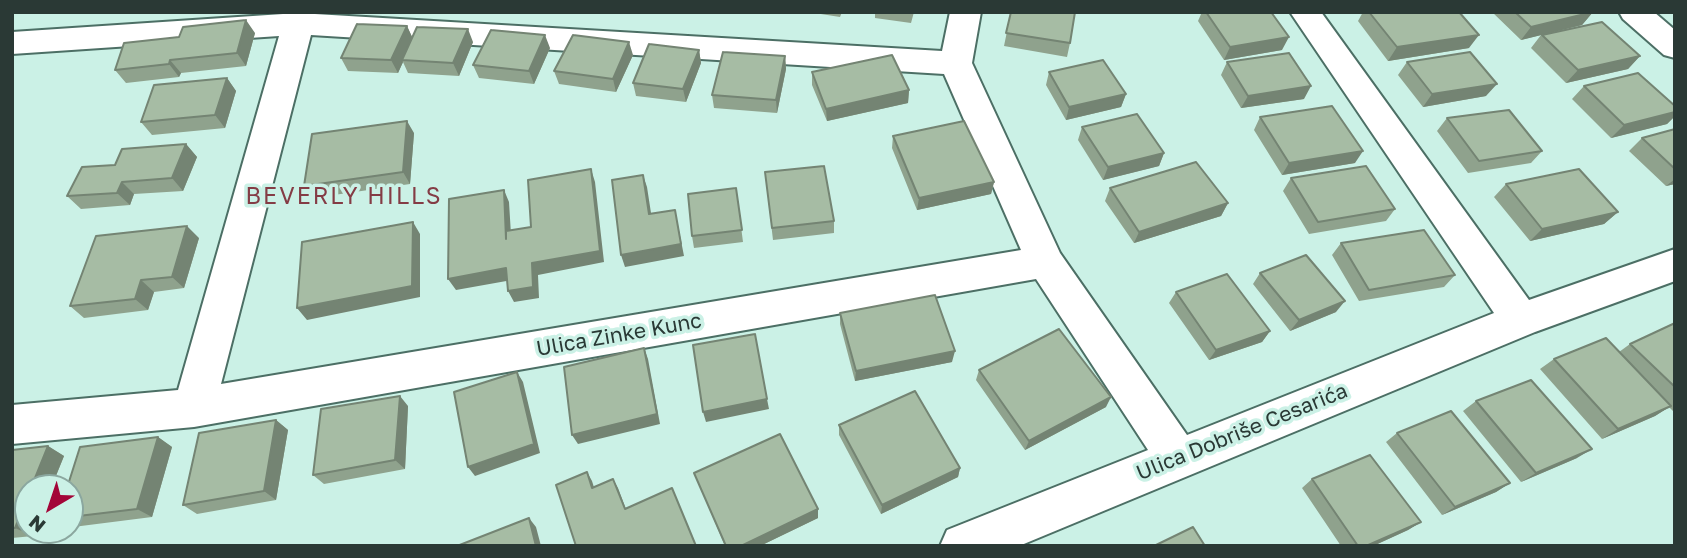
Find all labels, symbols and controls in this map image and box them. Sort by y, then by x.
district label: BEVERLY HILLS [247,183,441,211]
street label: Ulica Zinke Kunc [534,308,704,362]
street label: Ulica Dobriše Cesarića [1133,378,1351,486]
north arrow [14,474,84,544]
text: N [24,511,50,538]

